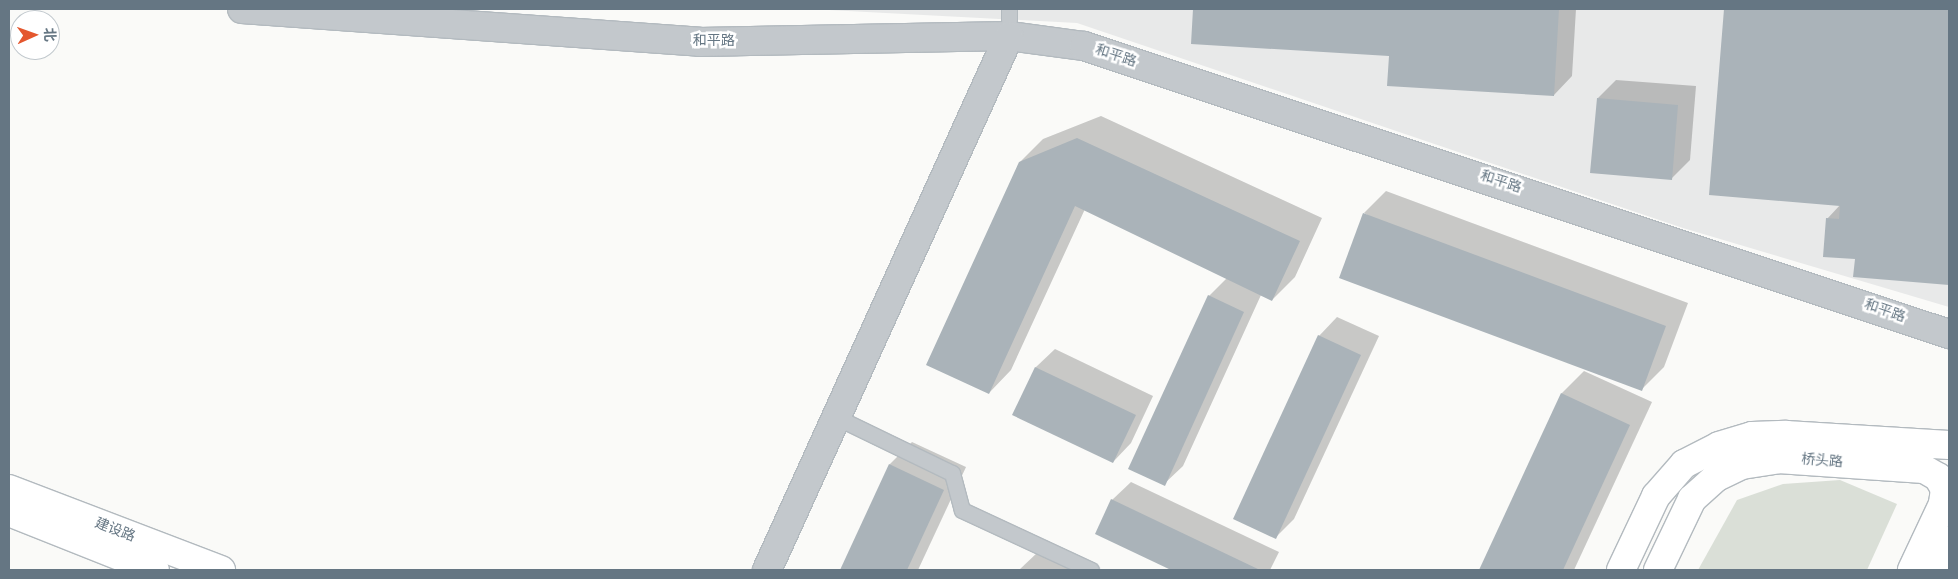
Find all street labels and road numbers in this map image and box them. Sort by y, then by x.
street label: 和平路 [693,33,735,49]
street label: 和平路 [1093,42,1139,70]
street label: 和平路 [1478,168,1524,196]
street label: 和平路 [1862,296,1908,326]
street label: 桥头路 [1800,451,1844,471]
street label: 建设路 [92,515,138,545]

